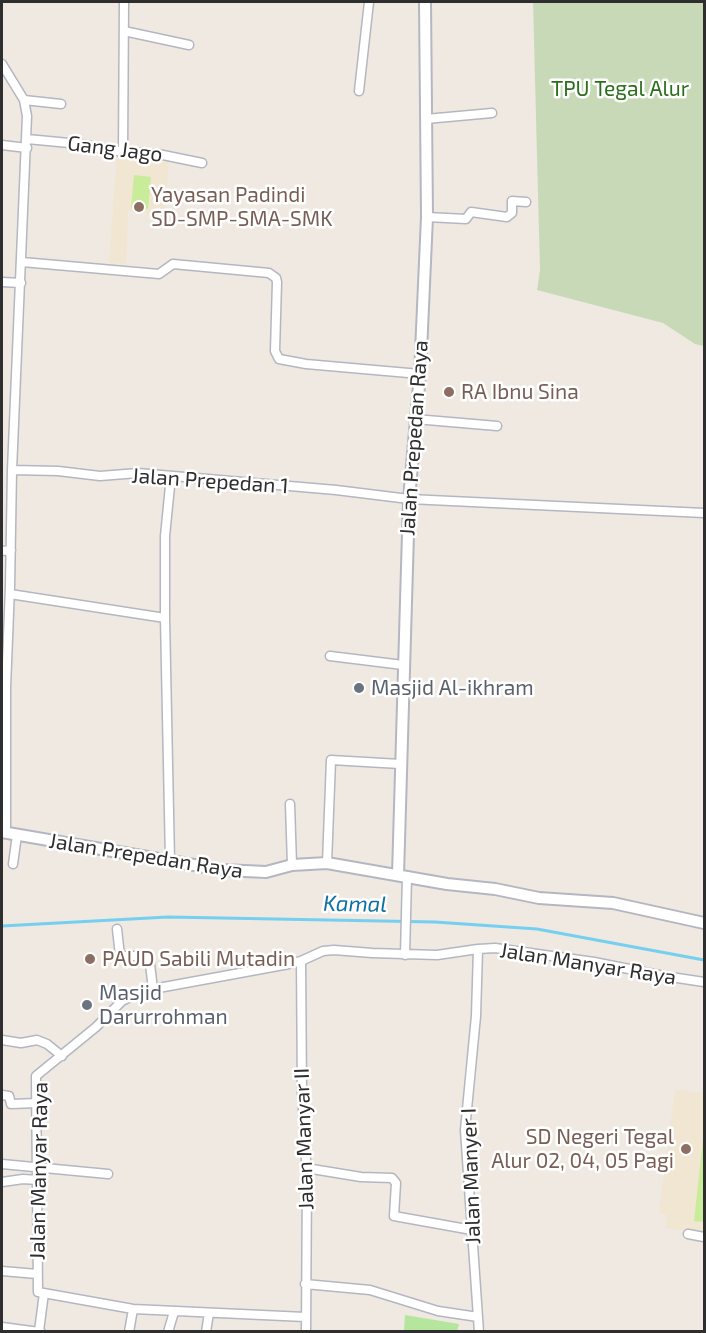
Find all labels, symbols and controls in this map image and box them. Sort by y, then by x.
park label: TPU Tegal Alur [551,76,689,102]
street label: Gang Jago [66,131,164,167]
place label: Yayasan Padindi SD-SMP-SMA-SMK [151,182,333,232]
marker: Yayasan Padindi SD-SMP-SMA-SMK [132,200,146,214]
street label: Jalan Prepedan Raya [395,339,433,537]
place label: RA Ibnu Sina [461,379,579,405]
marker: RA Ibnu Sina [442,385,456,399]
street label: Jalan Prepedan 1 [131,463,289,499]
place label: Masjid Al-ikhram [371,675,534,701]
marker: Masjid Al-ikhram [352,681,366,695]
street label: Jalan Prepedan Raya [47,828,245,884]
water label: Kamal [323,890,387,918]
street label: Jalan Manyar Raya [498,938,678,990]
place label: PAUD Sabili Mutadin [102,946,295,972]
marker: PAUD Sabili Mutadin [83,952,97,966]
place label: Masjid Darurrohman [99,980,228,1030]
marker: Masjid Darurrohman [80,998,94,1012]
street label: Jalan Manyar II [289,1068,319,1210]
street label: Jalan Manyar Raya [25,1082,53,1260]
street label: Jalan Manyer I [456,1107,486,1245]
place label: SD Negeri Tegal Alur 02, 04, 05 Pagi [491,1124,674,1174]
marker: SD Negeri Tegal Alur 02, 04, 05 Pagi [679,1142,693,1156]

